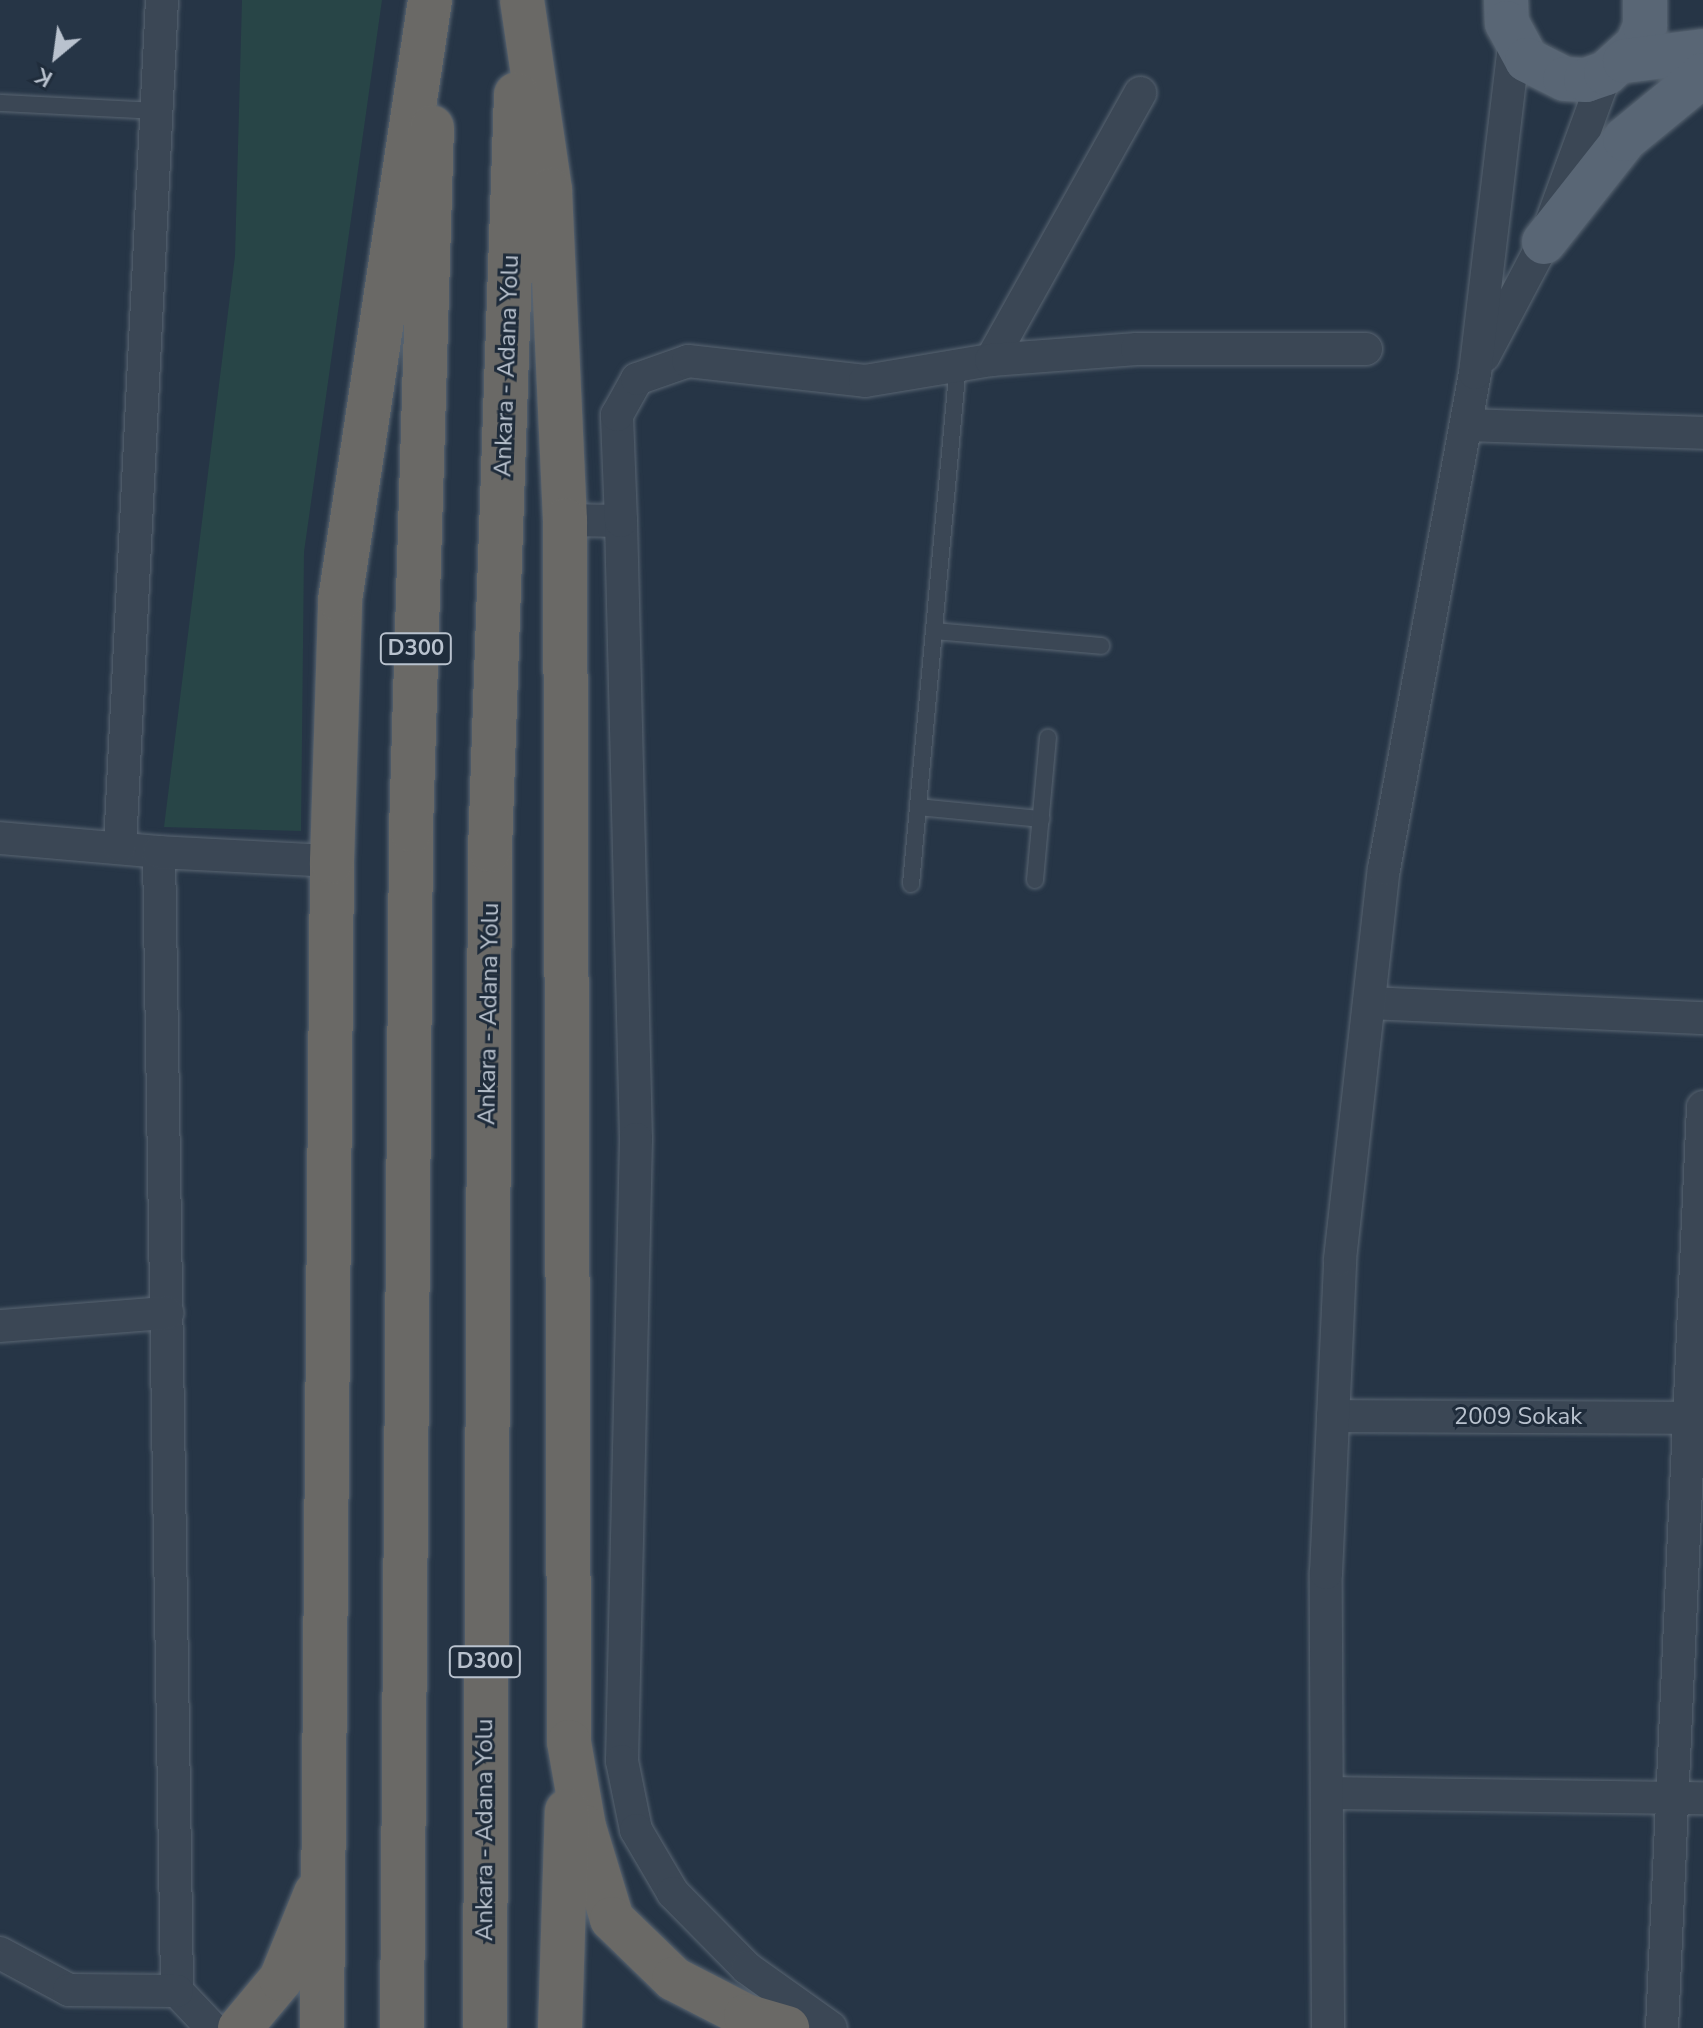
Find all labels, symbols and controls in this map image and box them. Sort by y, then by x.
north arrow [16,16,96,96]
text: K [31,60,58,94]
street label: Ankara - Adana Yolu [489,254,525,478]
road number: D300 [378,631,454,667]
street label: Ankara - Adana Yolu [473,903,505,1125]
street label: 2009 Sokak [1454,1403,1582,1431]
road number: D300 [447,1644,523,1680]
street label: Ankara - Adana Yolu [471,1719,499,1941]

